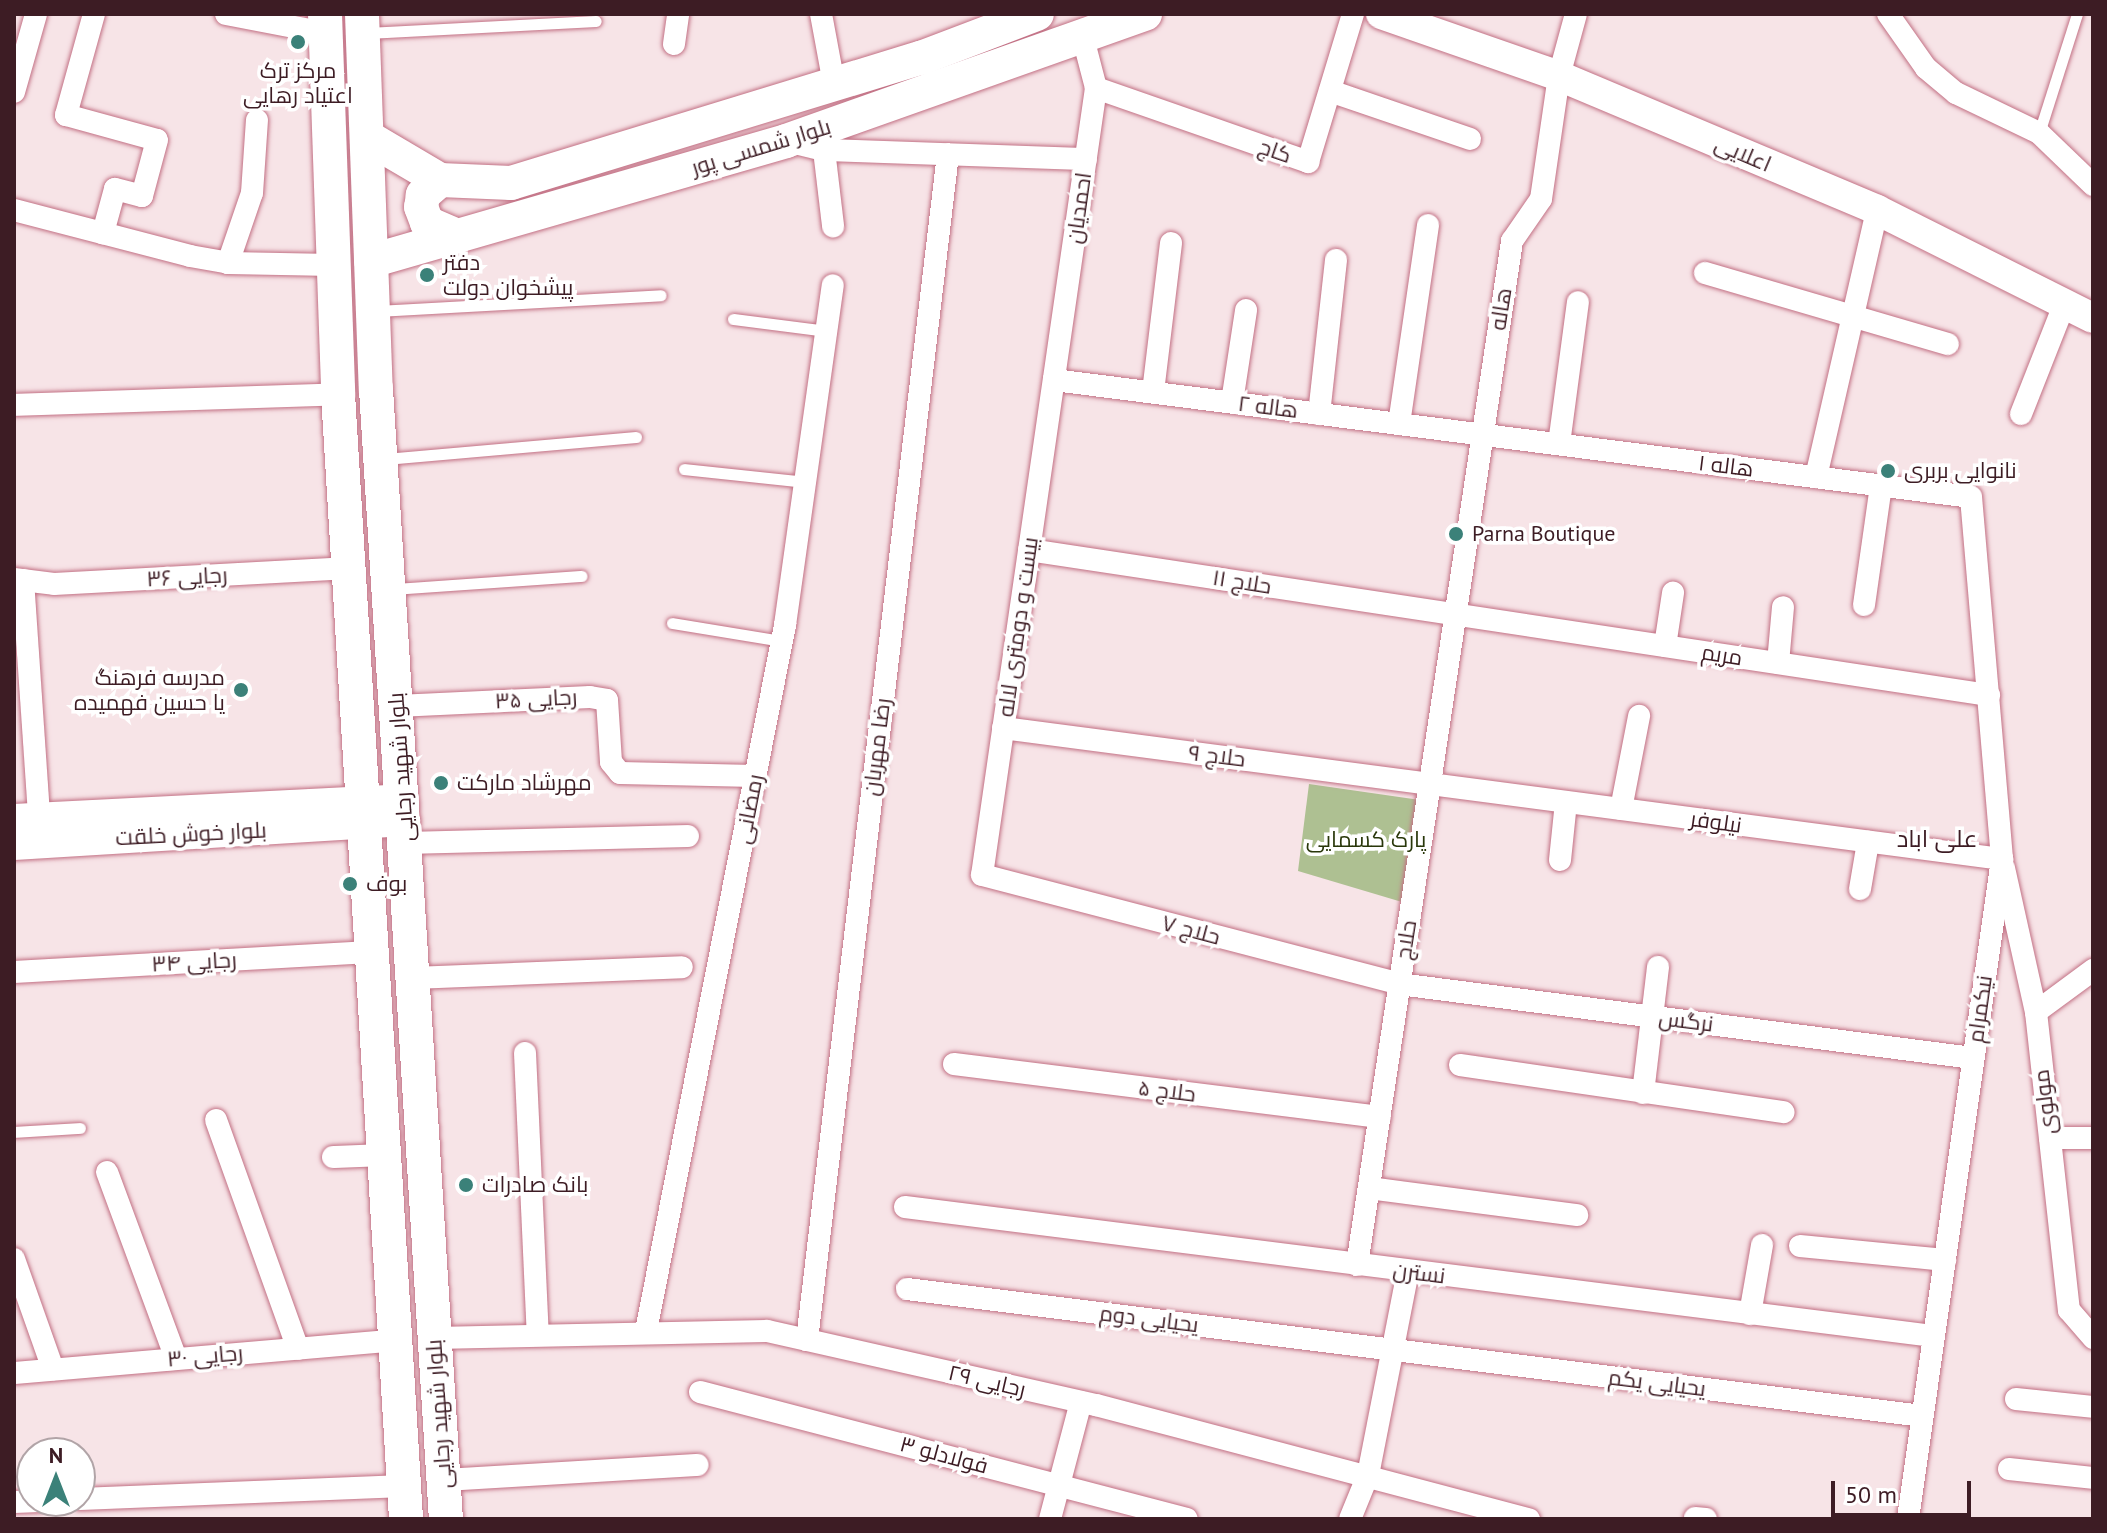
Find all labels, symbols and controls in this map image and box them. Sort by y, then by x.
marker: مرکز ترک اعتیاد رهایی [287,31,309,53]
place label: مرکز ترک اعتیاد رهایی [243,57,353,108]
street label: بلوار شمسی پور [688,113,834,181]
street label: اعلایی [1711,130,1775,178]
street label: کاج [1255,133,1295,169]
street label: احمدیان [1061,171,1097,245]
place label: دفتر پیشخوان دولت [443,249,573,300]
marker: دفتر پیشخوان دولت [418,266,436,284]
street label: هاله [1485,286,1517,332]
street label: هاله ۲ [1236,390,1300,424]
street label: هاله ۱ [1697,450,1755,482]
place label: نانوایی بربری [1904,458,2017,484]
marker: نانوایی بربری [1879,462,1897,480]
place label: Parna Boutique [1472,521,1615,547]
marker: Parna Boutique [1447,525,1465,543]
street label: بیست و دومتری لاله [992,535,1044,719]
street label: رجایی ۳۶ [146,562,228,592]
street label: حلاج ۱۱ [1211,564,1273,600]
street label: مریم [1700,639,1744,671]
place label: مدرسه فرهنگ یا حسین فهمیده [74,664,225,716]
marker: مدرسه فرهنگ یا حسین فهمیده [232,681,250,699]
street label: رجایی ۳۵ [494,684,578,714]
street label: بلوار شهید رجایی [383,691,419,843]
street label: رضا مهربان [858,697,896,797]
street label: حلاج ۹ [1187,739,1247,773]
place label: مهرشاد مارکت [457,770,592,796]
street label: رمضانی [729,772,769,846]
marker: مهرشاد مارکت [432,774,450,792]
street label: نیلوفر [1689,805,1743,839]
street label: بلوار خوش خلقت [115,817,267,851]
district label: علی اباد [1897,825,1977,853]
park label: پارک کسمایی [1306,827,1426,853]
place label: بوف [366,871,407,897]
marker: بوف [341,875,359,893]
street label: حلاج ۷ [1159,910,1223,950]
street label: حلاج [1390,918,1422,962]
street label: رجایی ۳۴ [151,947,237,977]
street label: نیکمرام [1962,974,1998,1044]
street label: نرگس [1657,1005,1715,1037]
street label: مولوی [2028,1068,2062,1136]
street label: حلاج ۵ [1137,1074,1197,1108]
place label: بانک صادرات [482,1172,588,1198]
marker: بانک صادرات [457,1176,475,1194]
street label: نسترن [1391,1257,1447,1289]
street label: یحیایی دوم [1098,1300,1200,1338]
street label: بلوار شهید رجایی [421,1338,457,1490]
street label: رجایی ۳۰ [166,1340,244,1372]
street label: رجایی ۲۹ [946,1359,1028,1403]
street label: یحیایی یکم [1607,1364,1707,1402]
street label: فولادلو ۳ [897,1431,991,1479]
north arrow [16,1437,96,1517]
text: N [49,1441,63,1469]
scale bar [1835,1465,1975,1515]
text: 50 m [1845,1479,1897,1510]

